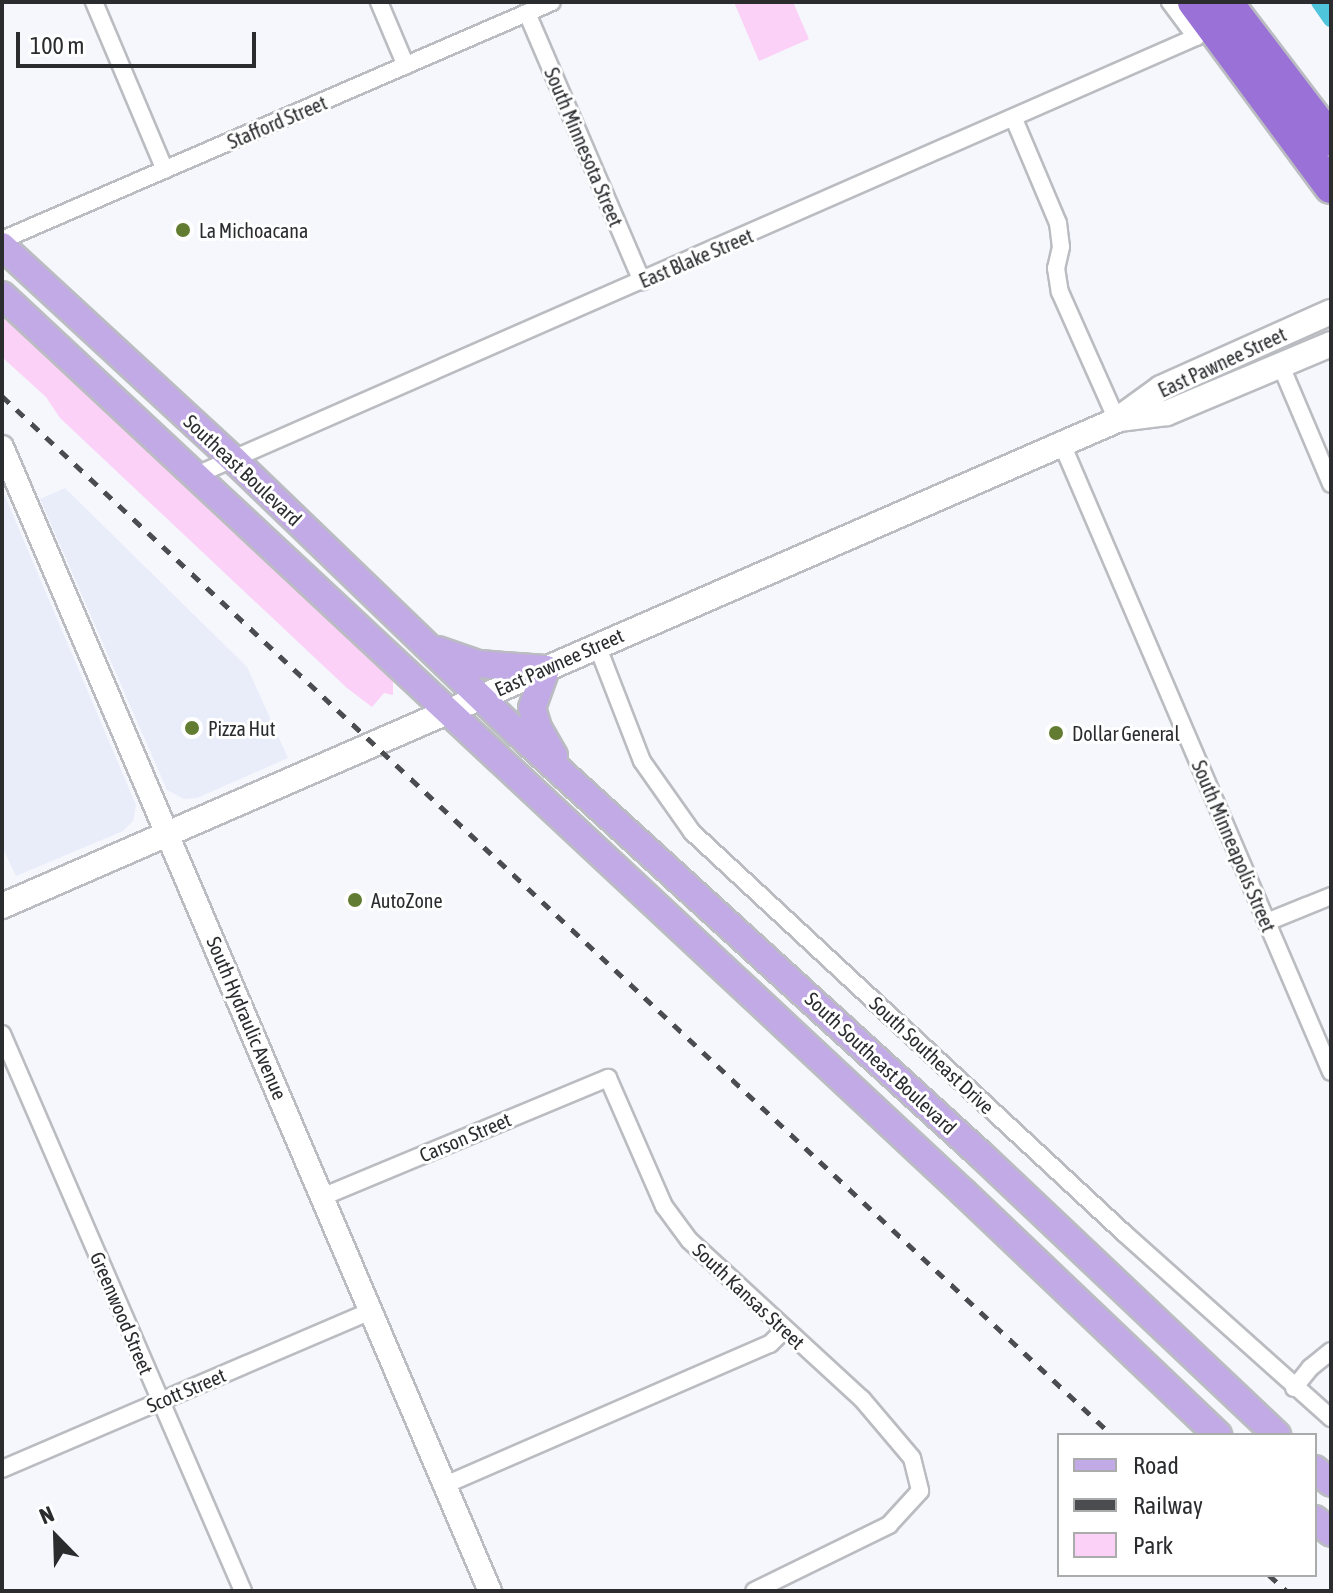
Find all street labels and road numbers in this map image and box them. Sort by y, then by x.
street label: South Minnesota Street [540,64,628,230]
street label: Stafford Street [224,90,330,154]
street label: East Blake Street [635,223,757,293]
street label: East Pawnee Street [1154,322,1290,402]
street label: Southeast Boulevard [179,409,307,531]
street label: East Pawnee Street [491,623,627,701]
street label: South Minneapolis Street [1187,757,1281,935]
street label: South Hydraulic Avenue [202,933,292,1103]
street label: South Southeast Boulevard [800,987,962,1139]
street label: South Southeast Drive [865,991,999,1119]
street label: Carson Street [416,1107,514,1167]
street label: South Kansas Street [688,1238,810,1354]
street label: Greenwood Street [85,1248,159,1378]
street label: Scott Street [143,1363,229,1417]

